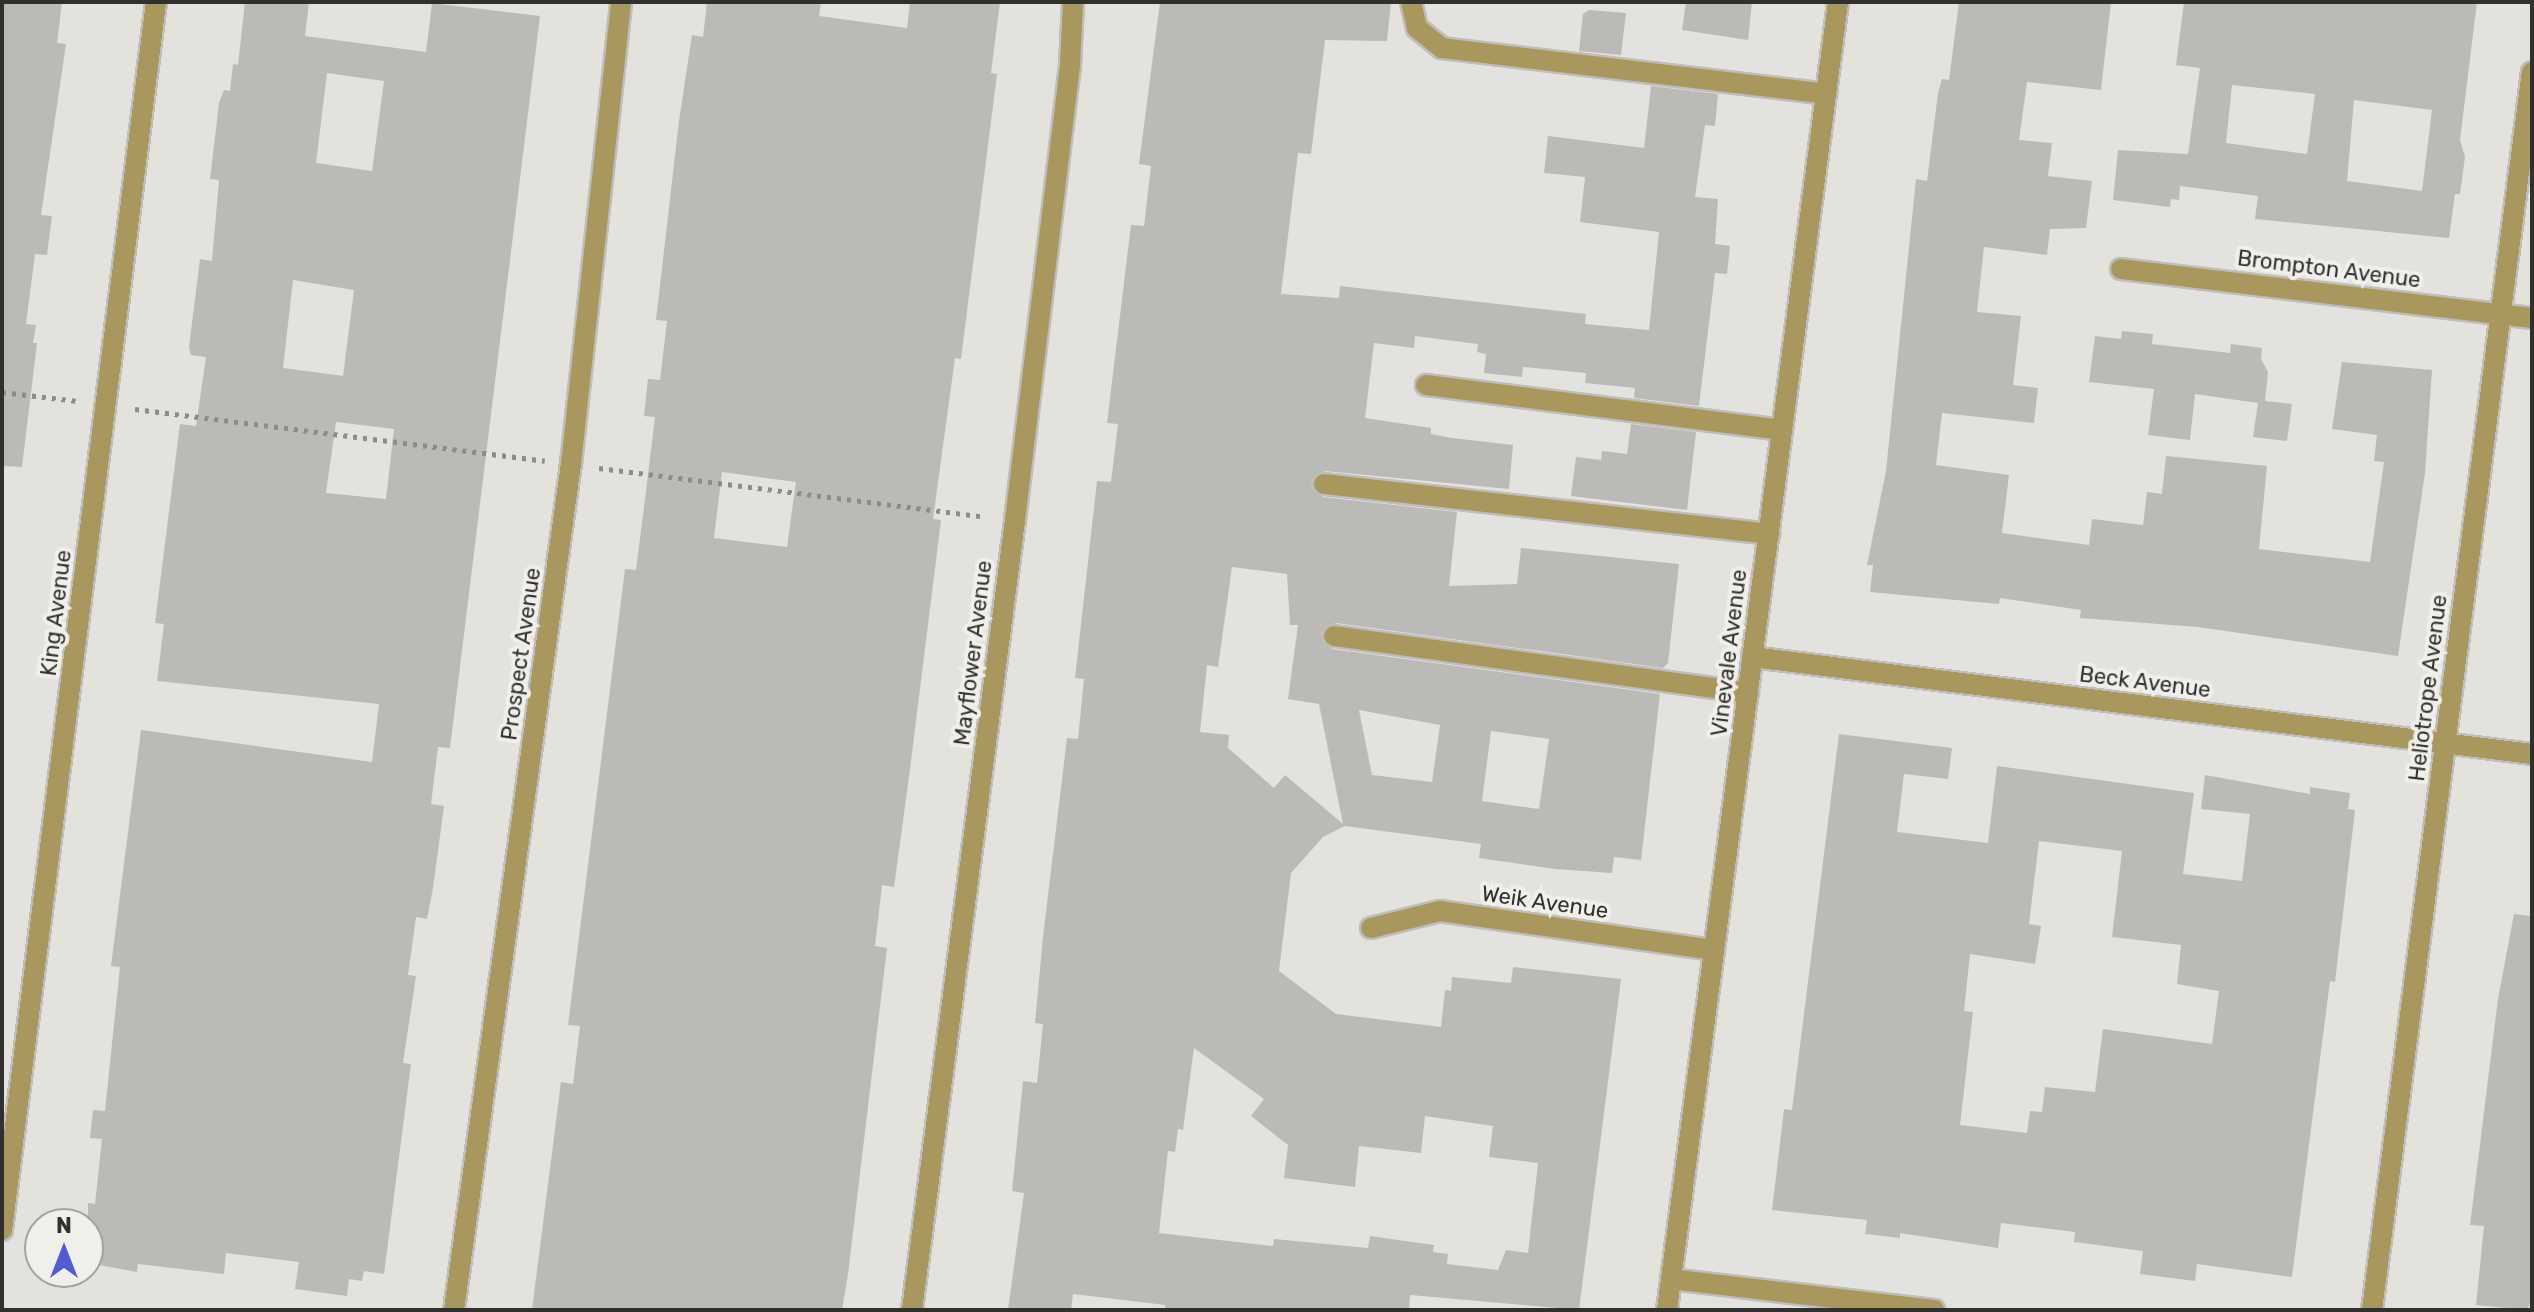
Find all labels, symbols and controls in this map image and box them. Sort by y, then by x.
street label: Brompton Avenue [2236,245,2422,293]
street label: King Avenue [35,548,77,678]
street label: Mayflower Avenue [948,558,998,748]
street label: Prospect Avenue [496,566,546,742]
street label: Vinevale Avenue [1706,568,1752,738]
street label: Heliotrope Avenue [2403,593,2453,783]
street label: Beck Avenue [2077,661,2213,703]
street label: Weik Avenue [1479,880,1611,924]
north arrow [24,1208,104,1288]
text: N [56,1212,72,1239]

